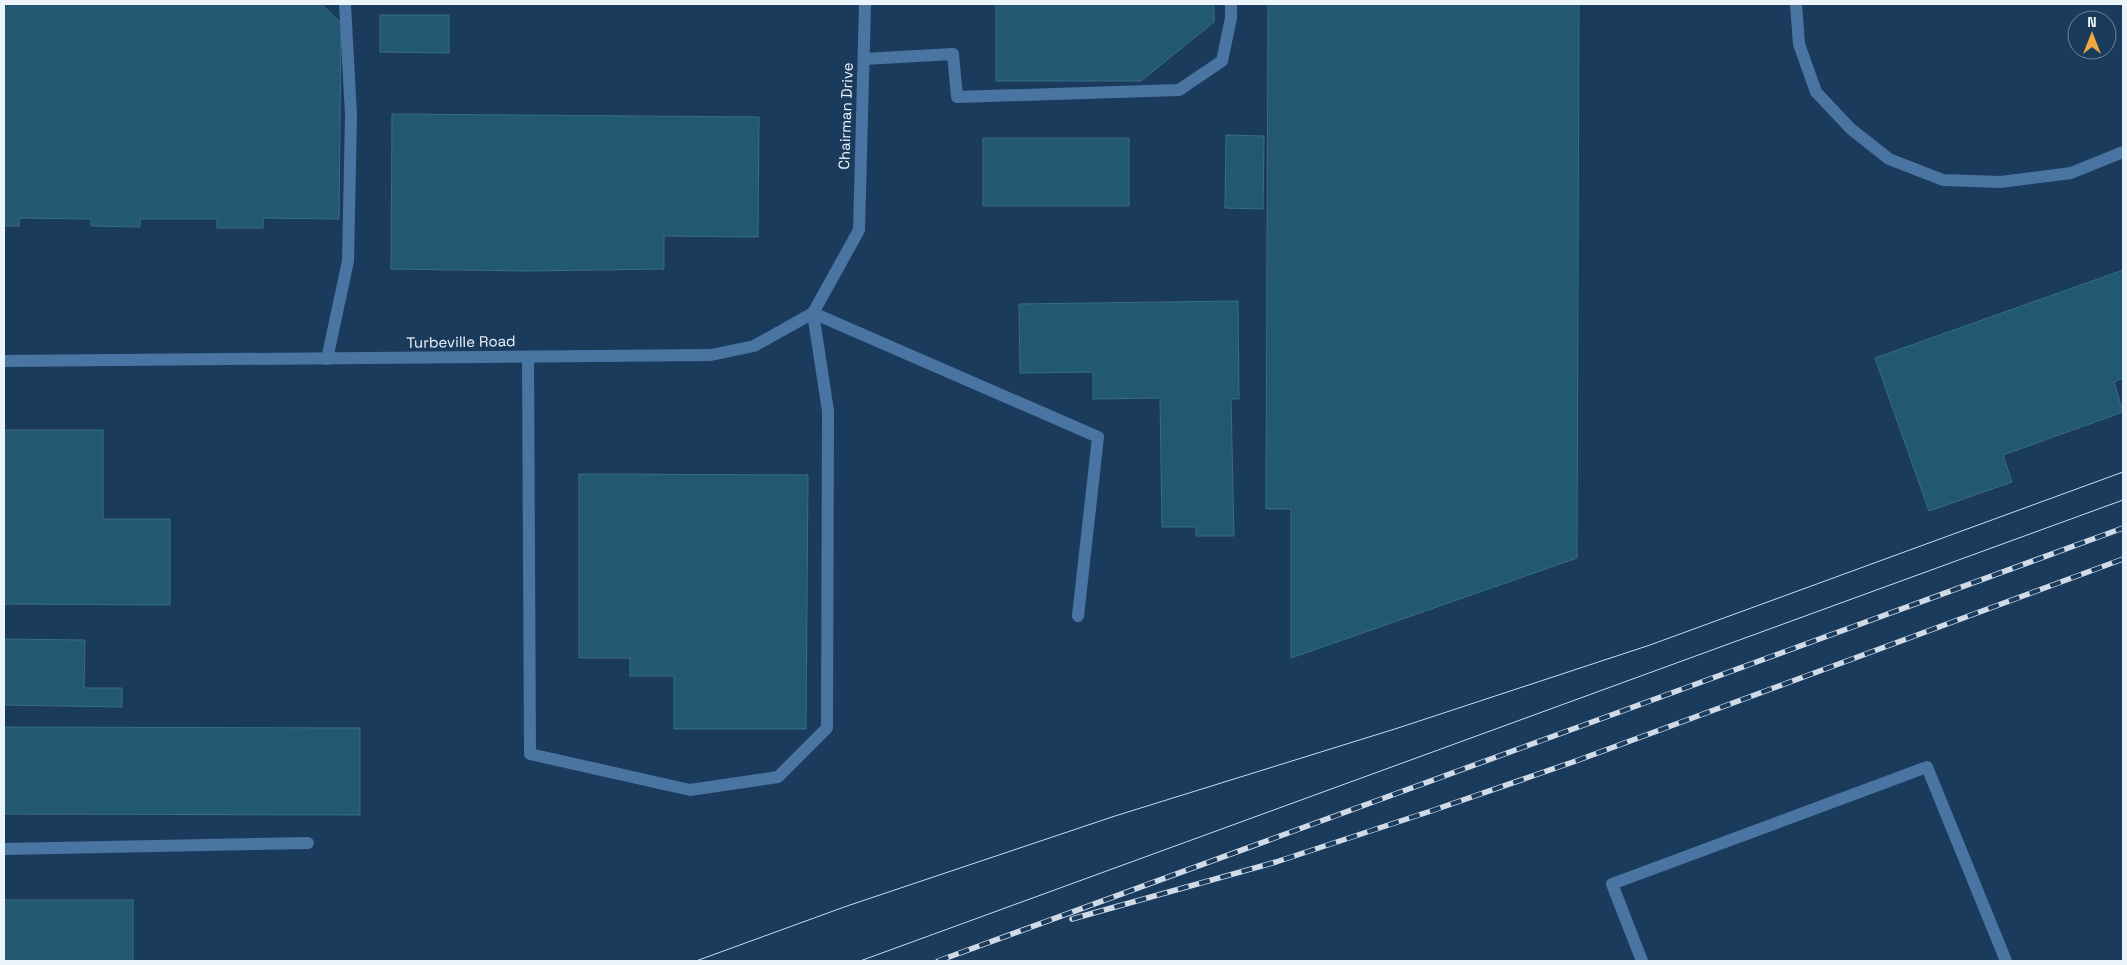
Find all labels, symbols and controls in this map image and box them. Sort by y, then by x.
north arrow [2067,10,2117,60]
text: N [2087,13,2097,31]
street label: Chairman Drive [834,62,857,170]
street label: Turbeville Road [406,331,516,352]

